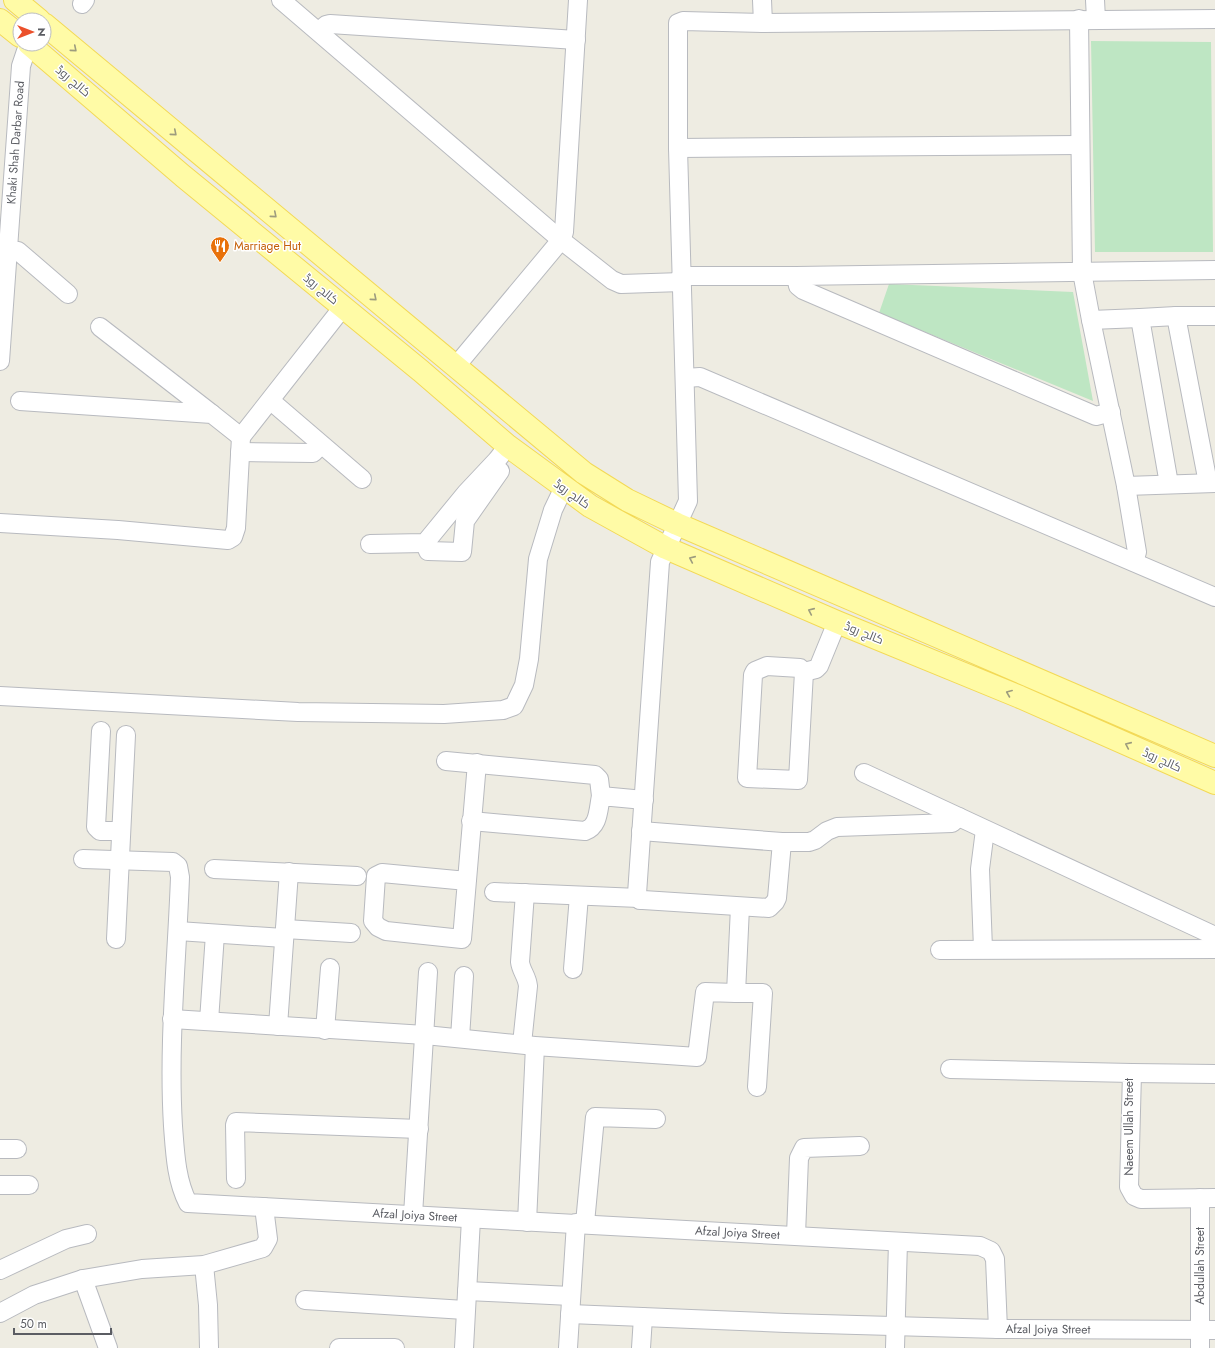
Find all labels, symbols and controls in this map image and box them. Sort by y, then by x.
north arrow [12,12,52,52]
text: N [34,28,50,36]
one-way arrow [69,45,76,52]
street label: کالج روڈ [52,61,94,101]
street label: Khaki Shah Darbar Road [2,80,29,205]
one-way arrow [169,128,176,135]
one-way arrow [269,211,276,218]
restaurant icon: Marriage Hut [209,235,231,263]
place label: Marriage Hut [234,237,301,255]
street label: کالج روڈ [299,269,343,309]
one-way arrow [369,294,377,301]
street label: کالج روڈ [550,475,594,513]
one-way arrow [689,555,696,563]
one-way arrow [808,608,816,616]
street label: کالج روڈ [842,617,886,649]
one-way arrow [1005,689,1012,697]
one-way arrow [1125,742,1132,750]
street label: کالج روڈ [1140,743,1184,777]
street label: Naeem Ullah Street [1120,1078,1138,1176]
street label: Afzal Joiya Street [372,1204,458,1227]
street label: Afzal Joiya Street [694,1222,780,1244]
street label: Abdullah Street [1191,1227,1209,1305]
scale bar [14,1310,111,1336]
text: 50 m [20,1315,47,1333]
street label: Afzal Joiya Street [1005,1320,1091,1338]

